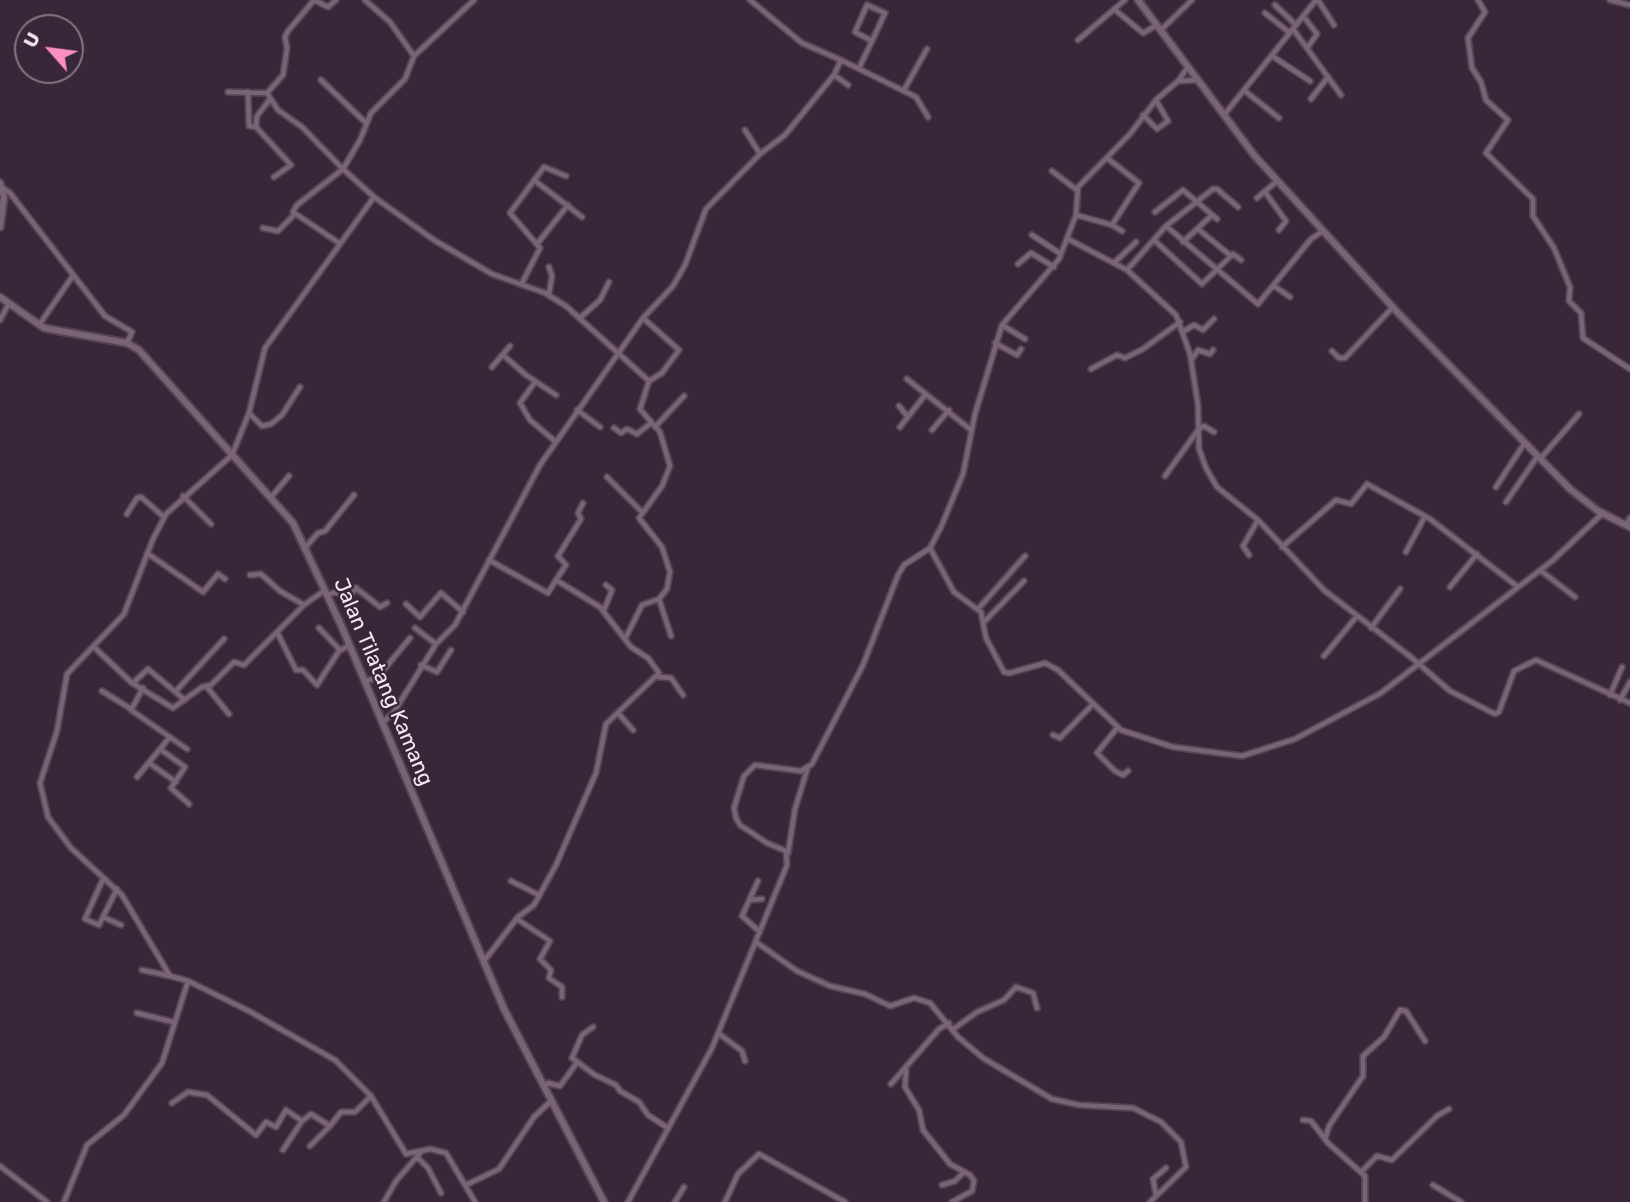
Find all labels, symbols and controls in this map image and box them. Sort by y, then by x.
north arrow [14,14,84,84]
text: U [18,28,45,51]
street label: Jalan Tilatang Kamang [328,574,438,790]

